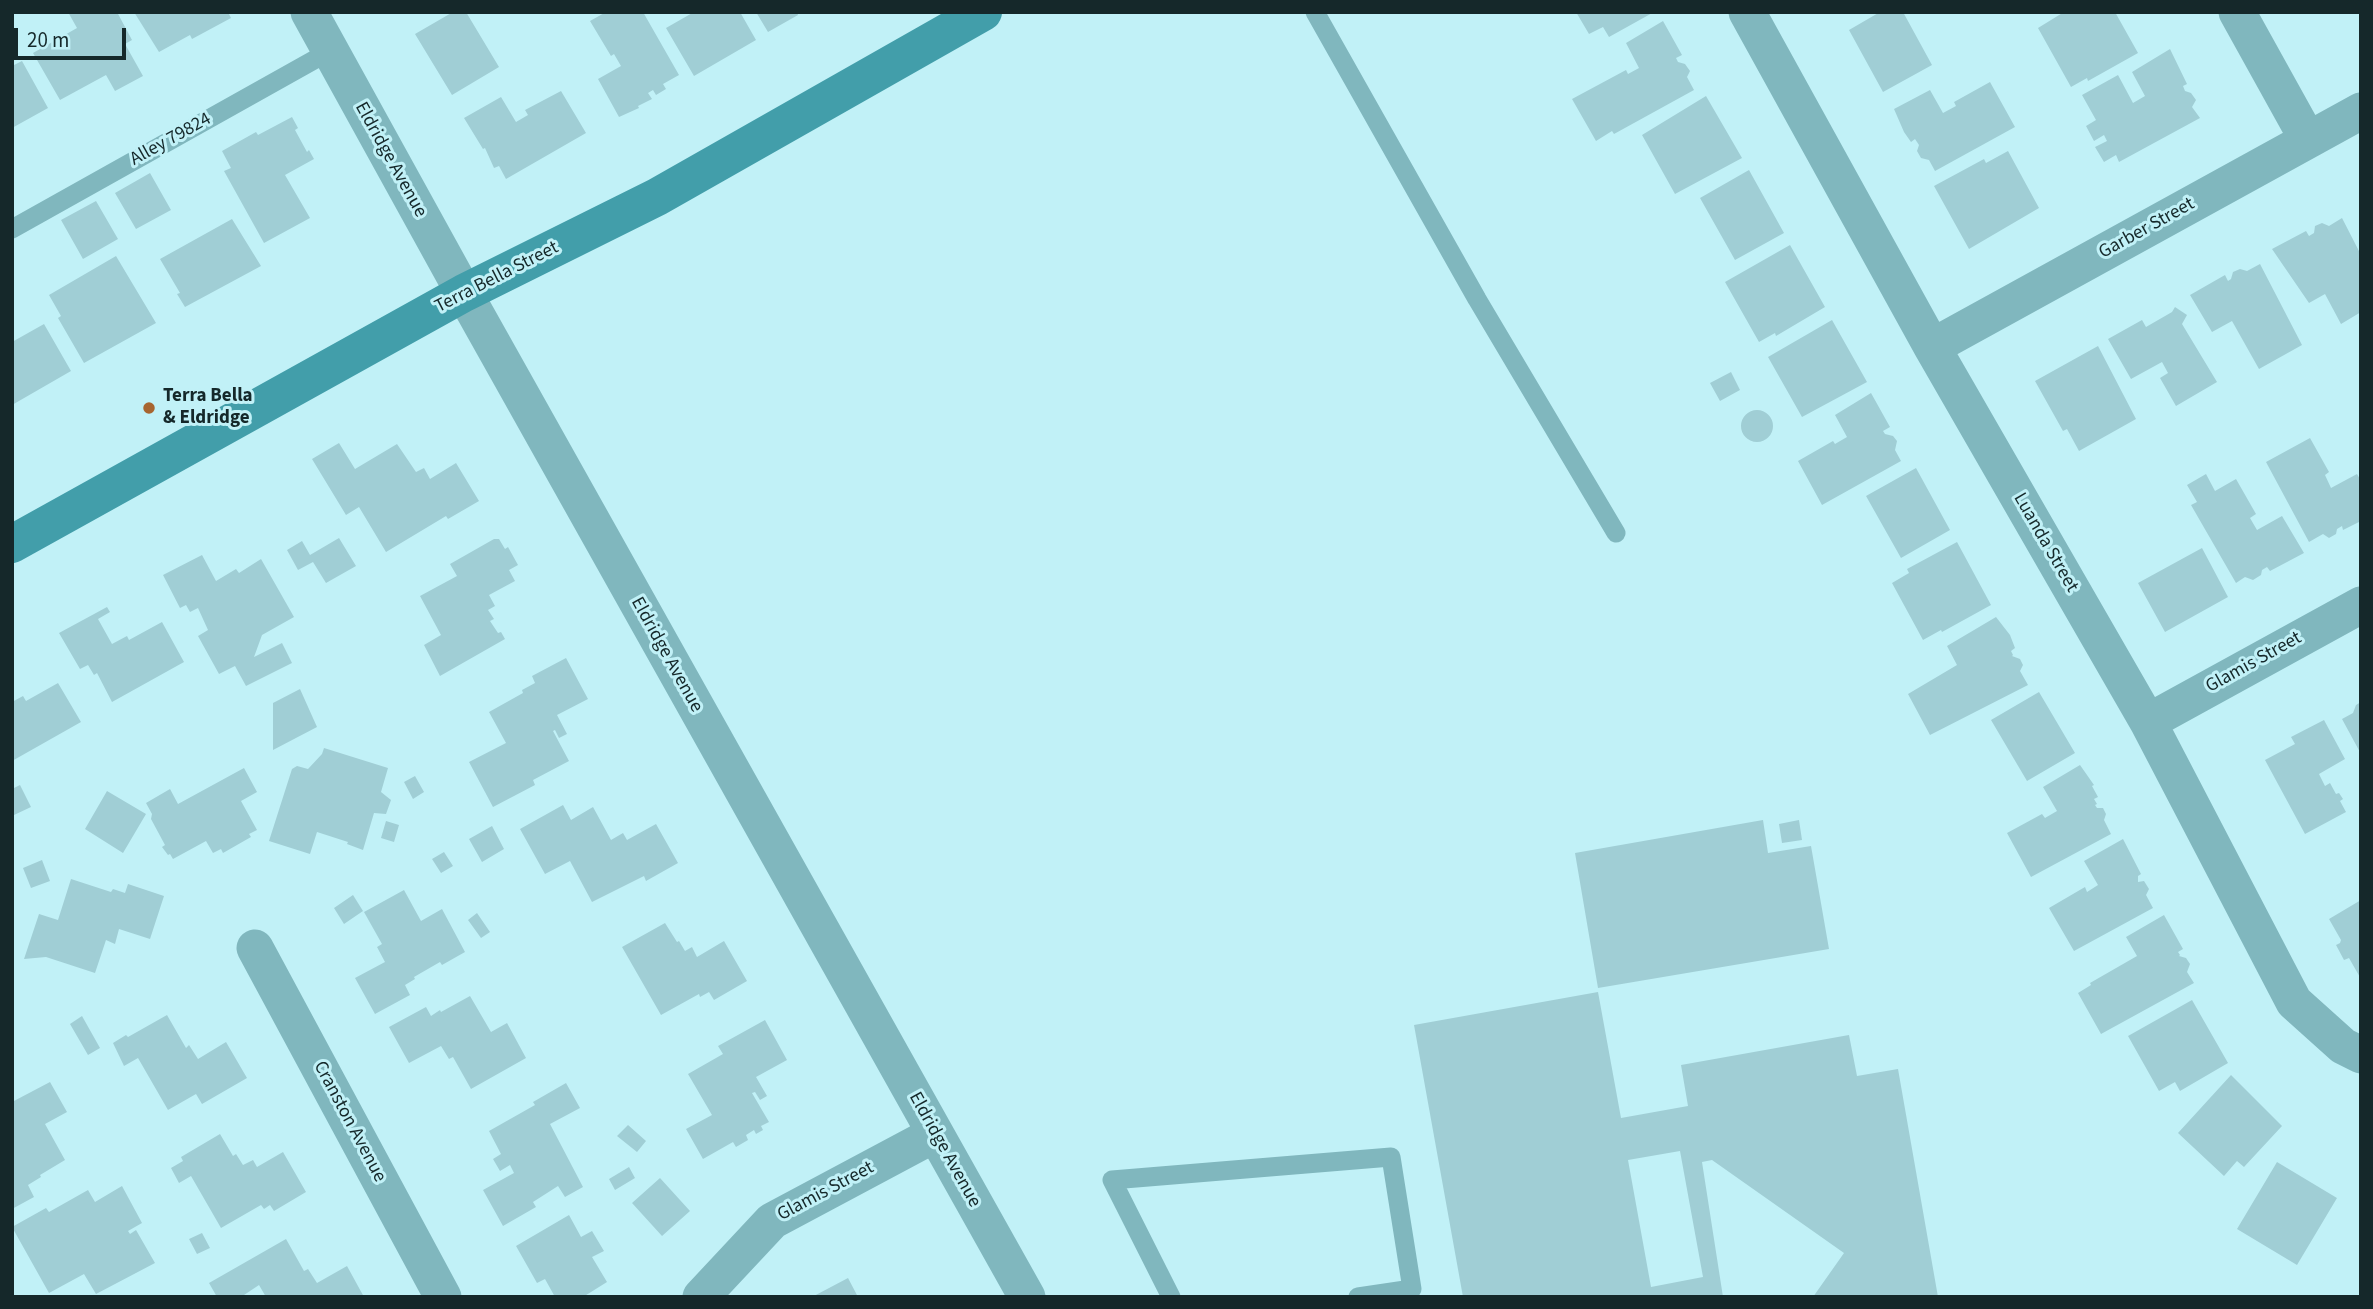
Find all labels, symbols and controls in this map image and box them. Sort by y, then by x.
scale bar [18,14,130,58]
text: 20 m [27,25,69,55]
street label: Eldridge Avenue [349,98,431,222]
street label: Alley 79824 [126,108,216,172]
street label: Garber Street [2095,193,2199,265]
street label: Terra Bella Street [431,237,563,319]
place label: Terra Bella & Eldridge [163,386,253,430]
marker: Terra Bella & Eldridge [141,400,157,416]
street label: Luanda Street [2007,489,2083,597]
street label: Eldridge Avenue [625,593,707,717]
street label: Glamis Street [2202,627,2306,699]
street label: Cranston Avenue [308,1058,390,1186]
street label: Eldridge Avenue [903,1088,985,1212]
street label: Glamis Street [774,1157,878,1227]

